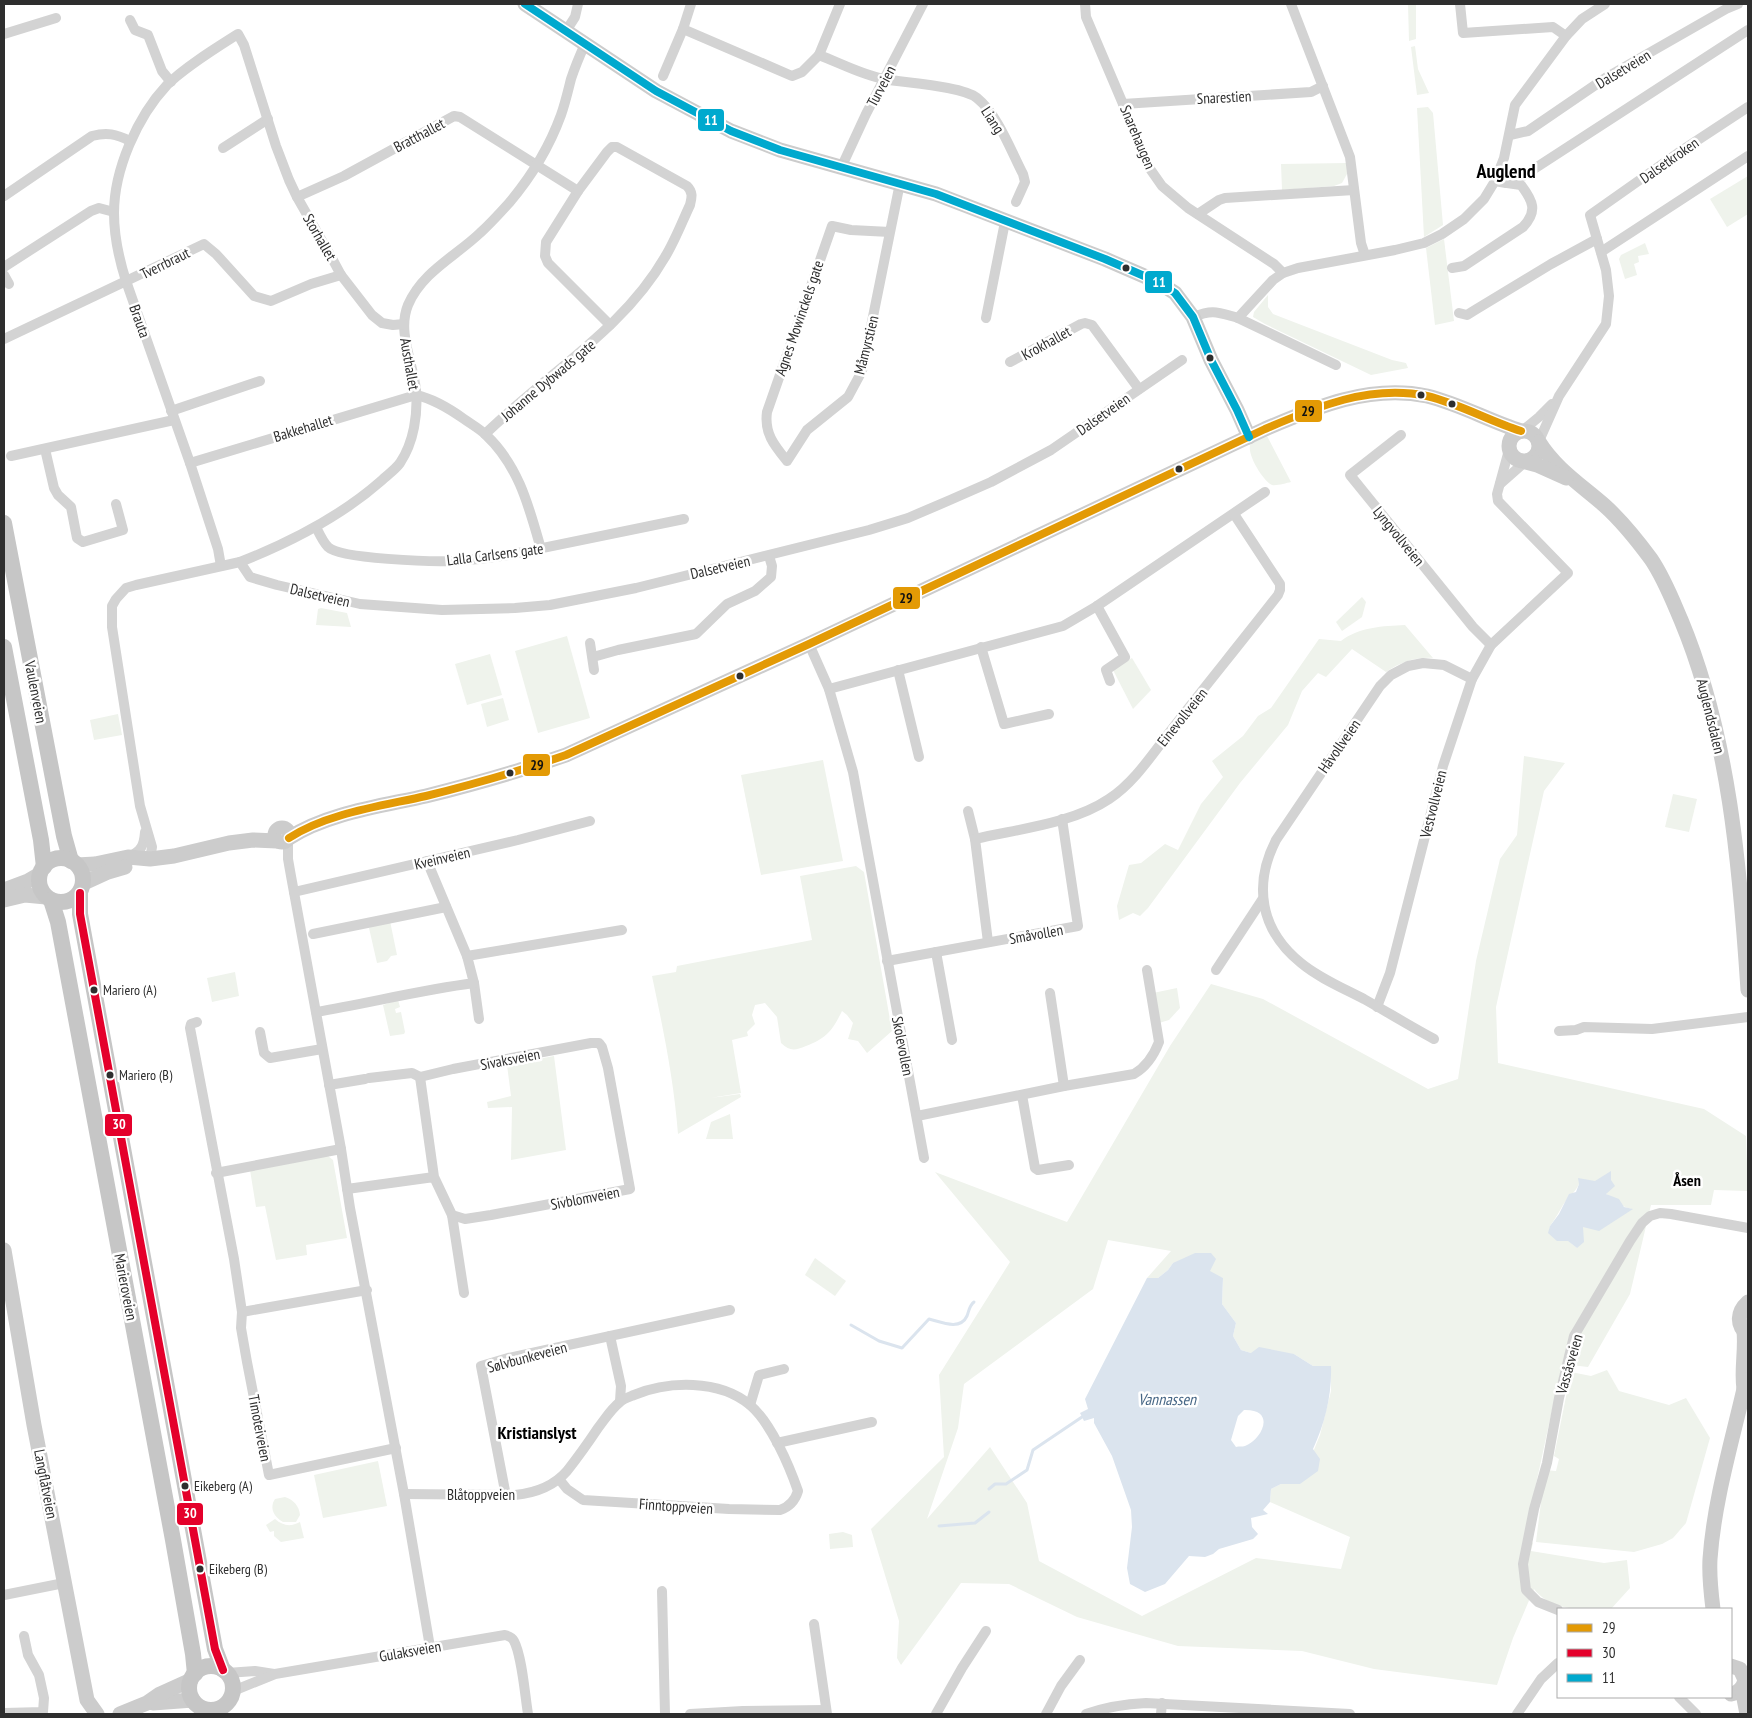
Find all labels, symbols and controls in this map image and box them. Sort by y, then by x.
street label: Dalsetveien [1592,45,1654,93]
street label: Turveien [862,62,900,110]
street label: Snarestien [1196,86,1252,108]
street label: Snarehaugen [1116,102,1160,172]
street label: Liang [977,103,1009,137]
line badge: 11 [697,108,725,132]
text: 11 [704,111,718,129]
street label: Bratthallet [390,114,448,156]
street label: Dalsetkroken [1636,133,1702,187]
district label: Auglend [1475,158,1536,184]
street label: Storhallet [299,210,341,264]
street label: Tverrbraut [137,243,193,283]
street label: Agnes Mowinckels gate [770,258,828,378]
unlabelled marker [1121,263,1131,273]
line badge: 11 [1144,270,1173,294]
text: 11 [1152,273,1166,291]
street label: Brauta [125,302,155,340]
street label: Måmyrstien [849,313,883,377]
street label: Krokhallet [1018,322,1074,364]
street label: Johanne Dybwads gate [496,335,599,426]
street label: Austhallet [396,336,424,392]
unlabelled marker [1205,353,1215,363]
street label: Dalsetveien [1073,389,1133,439]
unlabelled marker [1416,390,1426,400]
line badge: 29 [1294,399,1323,423]
unlabelled marker [1447,399,1457,409]
text: 29 [1301,402,1315,420]
street label: Bakkehallet [271,410,335,446]
unlabelled marker [1174,464,1184,474]
street label: Lyngvollveien [1369,502,1429,570]
street label: Lalla Carlsens gate [446,539,544,569]
street label: Dalsetveien [688,551,752,583]
street label: Dalsetveien [288,579,352,611]
line badge: 29 [892,586,921,610]
text: 29 [899,589,913,607]
street label: Vaulenveien [20,658,51,725]
unlabelled marker [735,671,745,681]
street label: Auglendsdalen [1693,676,1729,756]
street label: Einevollveien [1153,684,1211,750]
street label: Håvollveien [1314,715,1364,777]
line badge: 29 [522,753,551,777]
text: 29 [530,756,544,774]
unlabelled marker [505,768,515,778]
street label: Vestvollveien [1415,768,1451,841]
street label: Kveinveien [412,842,472,874]
street label: Småvollen [1008,920,1064,948]
place label: Mariero (A) [103,981,157,999]
marker: Mariero (A) [89,985,99,995]
street label: Skolevollen [888,1015,918,1077]
street label: Sivaksveien [479,1044,541,1074]
place label: Mariero (B) [119,1066,173,1084]
marker: Mariero (B) [105,1070,115,1080]
line badge: 30 [104,1113,133,1137]
text: 30 [112,1115,126,1133]
district label: Åsen [1672,1170,1701,1190]
street label: Sivblomveien [549,1182,621,1214]
street label: Marieroveien [110,1252,142,1322]
street label: Vassåsveien [1551,1332,1587,1397]
street label: Sølvbunkeveien [485,1337,569,1377]
water label: Vannassen [1138,1389,1197,1409]
street label: Timoteiveien [244,1393,276,1463]
district label: Kristianslyst [498,1421,577,1444]
street label: Langflåtveien [30,1448,62,1520]
place label: Eikeberg (A) [194,1477,253,1495]
marker: Eikeberg (A) [180,1481,190,1491]
street label: Blåtoppveien [447,1485,515,1504]
street label: Finntoppveien [638,1494,714,1518]
line badge: 30 [176,1502,204,1526]
text: 30 [183,1504,197,1522]
place label: Eikeberg (B) [209,1560,268,1578]
marker: Eikeberg (B) [195,1564,205,1574]
legend [1557,1608,1732,1698]
text: 29 [1602,1618,1616,1637]
street label: Gulaksveien [378,1636,442,1666]
text: 30 [1602,1643,1616,1662]
text: 11 [1602,1668,1616,1687]

